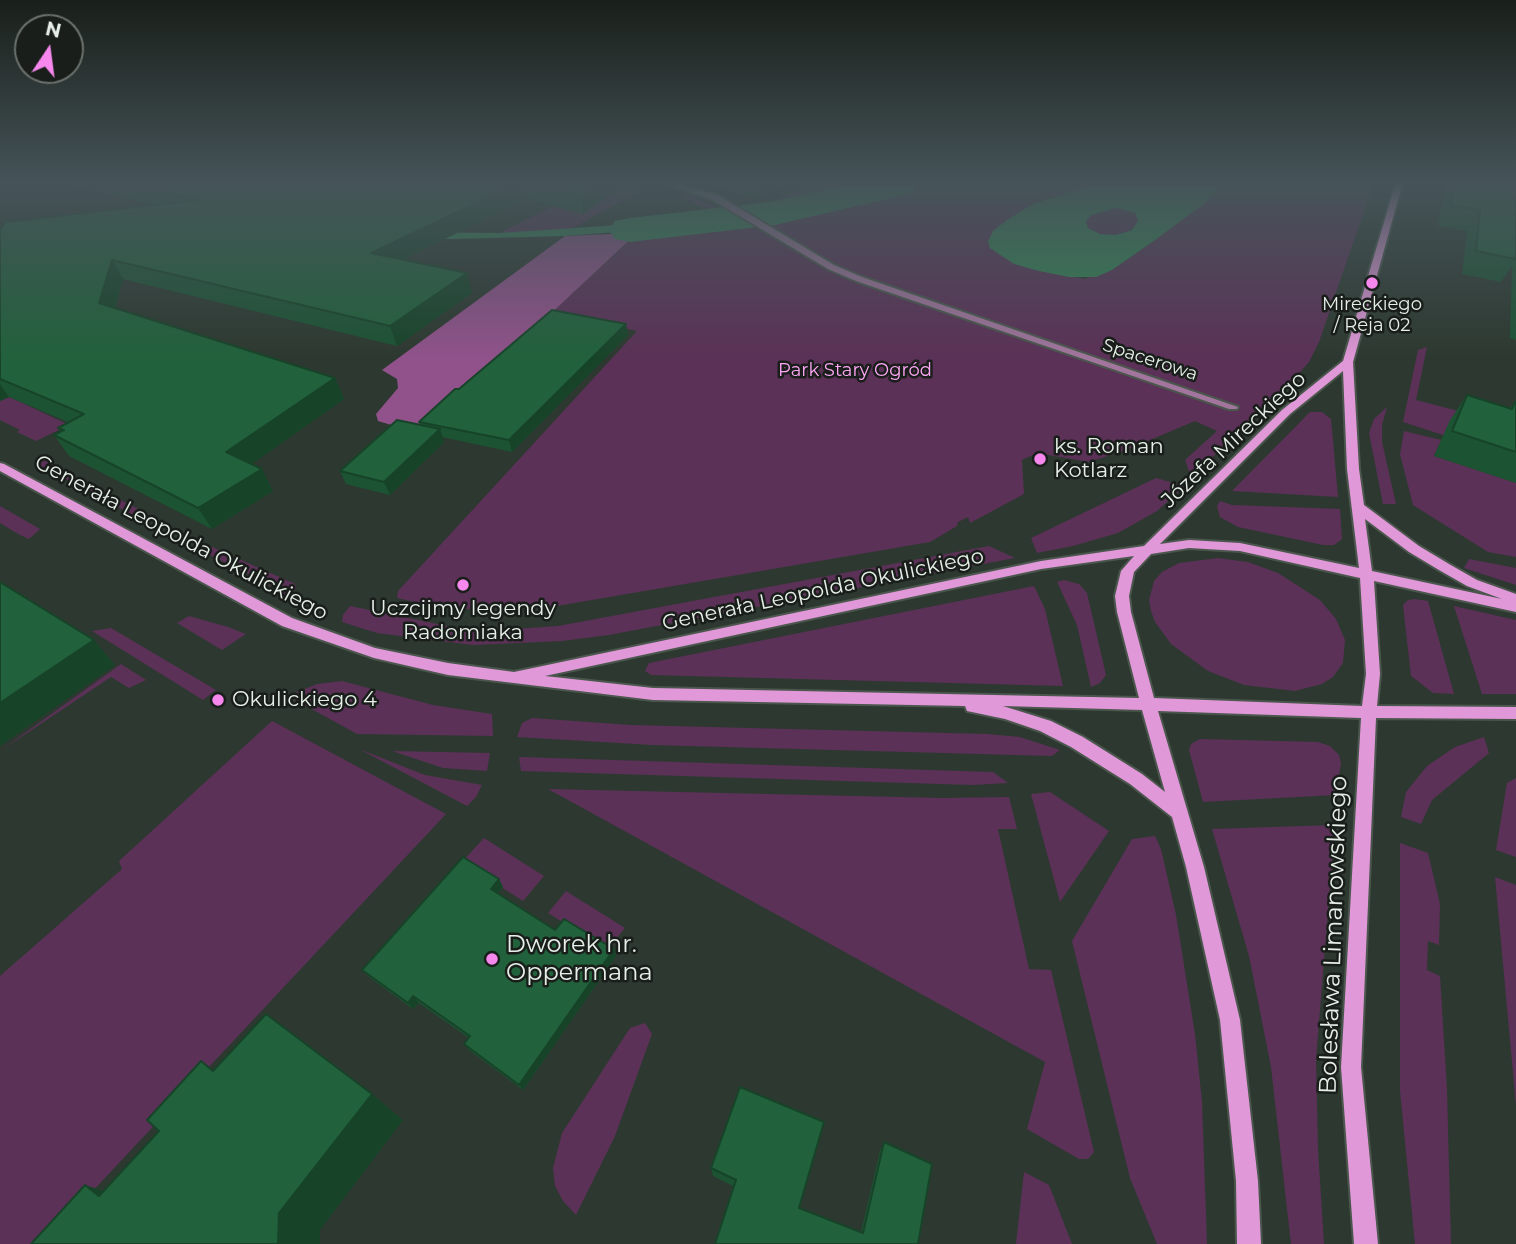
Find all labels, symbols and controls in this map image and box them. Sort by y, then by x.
north arrow [14,14,84,84]
text: N [43,17,63,43]
marker: Mireckiego / Reja 02 [1364,275,1380,291]
place label: Mireckiego / Reja 02 [1322,294,1422,336]
street label: Spacerowa [1100,334,1200,386]
park label: Park Stary Ogród [778,360,932,382]
street label: Józefa Mireckiego [1157,367,1311,513]
place label: ks. Roman Kotlarz [1054,434,1164,484]
street label: Generała Leopolda Okulickiego [30,450,332,626]
marker: ks. Roman Kotlarz [1032,451,1048,467]
street label: Generała Leopolda Okulickiego [660,544,986,636]
marker: Uczcijmy legendy Radomiaka [455,577,471,593]
place label: Uczcijmy legendy Radomiaka [370,596,556,646]
place label: Okulickiego 4 [232,687,377,713]
marker: Okulickiego 4 [210,692,226,708]
street label: Bolesława Limanowskiego [1314,776,1354,1094]
place label: Dworek hr. Oppermana [506,931,653,987]
marker: Dworek hr. Oppermana [484,951,500,967]

